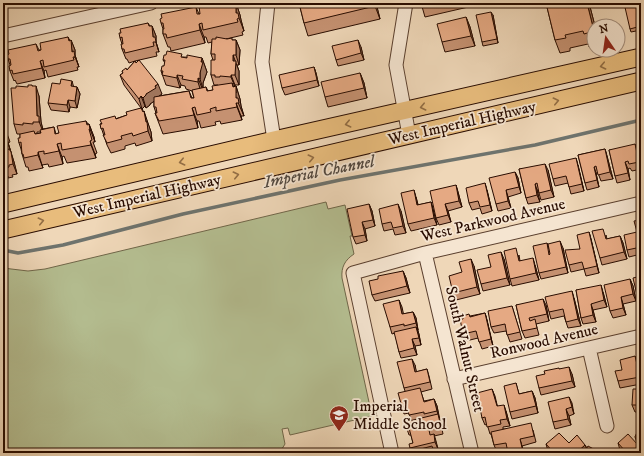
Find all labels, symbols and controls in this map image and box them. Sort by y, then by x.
north arrow [586,18,626,58]
text: N [598,21,610,37]
one-way arrow [600,61,606,69]
street label: West Imperial Highway [385,96,538,150]
one-way arrow [553,97,560,105]
one-way arrow [420,102,426,110]
one-way arrow [345,120,351,128]
water label: Imperial Channel [261,150,378,194]
one-way arrow [308,154,314,162]
one-way arrow [178,158,185,166]
street label: West Imperial Highway [70,169,223,223]
one-way arrow [233,172,239,180]
street label: West Parkwood Avenue [418,194,568,247]
one-way arrow [38,217,44,225]
street label: South Walnut Street [441,284,489,414]
street label: Ronwood Avenue [488,319,600,363]
place label: Imperial Middle School [353,396,447,434]
school or university icon: Imperial Middle School [328,404,350,432]

